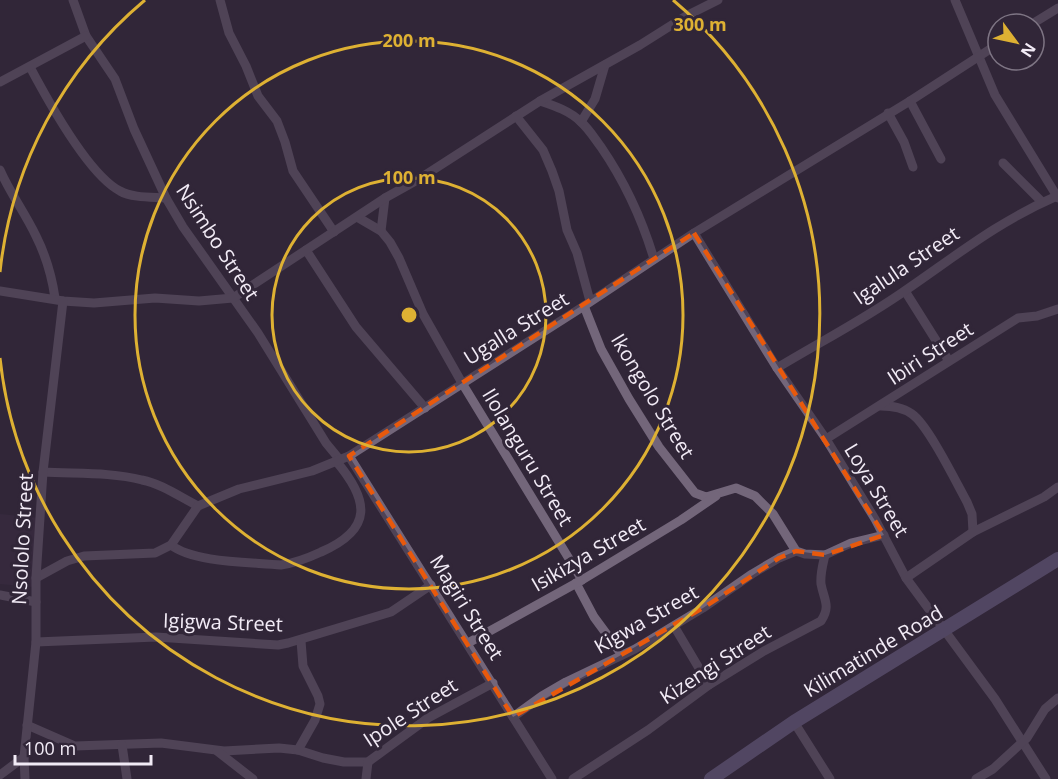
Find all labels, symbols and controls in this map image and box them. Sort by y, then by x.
text: 300 m [673,12,727,36]
north arrow [986,12,1046,72]
text: 200 m [382,28,436,52]
text: N [1016,39,1041,62]
text: 100 m [382,165,436,189]
street label: Nsimbo Street [170,179,266,305]
street label: Igalula Street [848,220,964,310]
street label: Ugalla Street [458,285,574,371]
centre of rings [399,305,419,325]
street label: Ibiri Street [882,315,978,391]
street label: Ikongolo Street [605,328,701,464]
street label: Ilolanguru Street [476,383,580,531]
street label: Loya Street [838,438,916,542]
street label: Nsololo Street [5,472,39,606]
street label: Isikizya Street [526,510,650,598]
street label: Magiri Street [424,549,510,665]
street label: Kigwa Street [589,578,703,660]
street label: Kilimatinde Road [798,599,948,703]
street label: Igigwa Street [163,606,283,638]
street label: Kizengi Street [654,618,776,710]
street label: Ipole Street [358,671,462,753]
scale bar [15,728,152,766]
text: 100 m [24,736,76,760]

